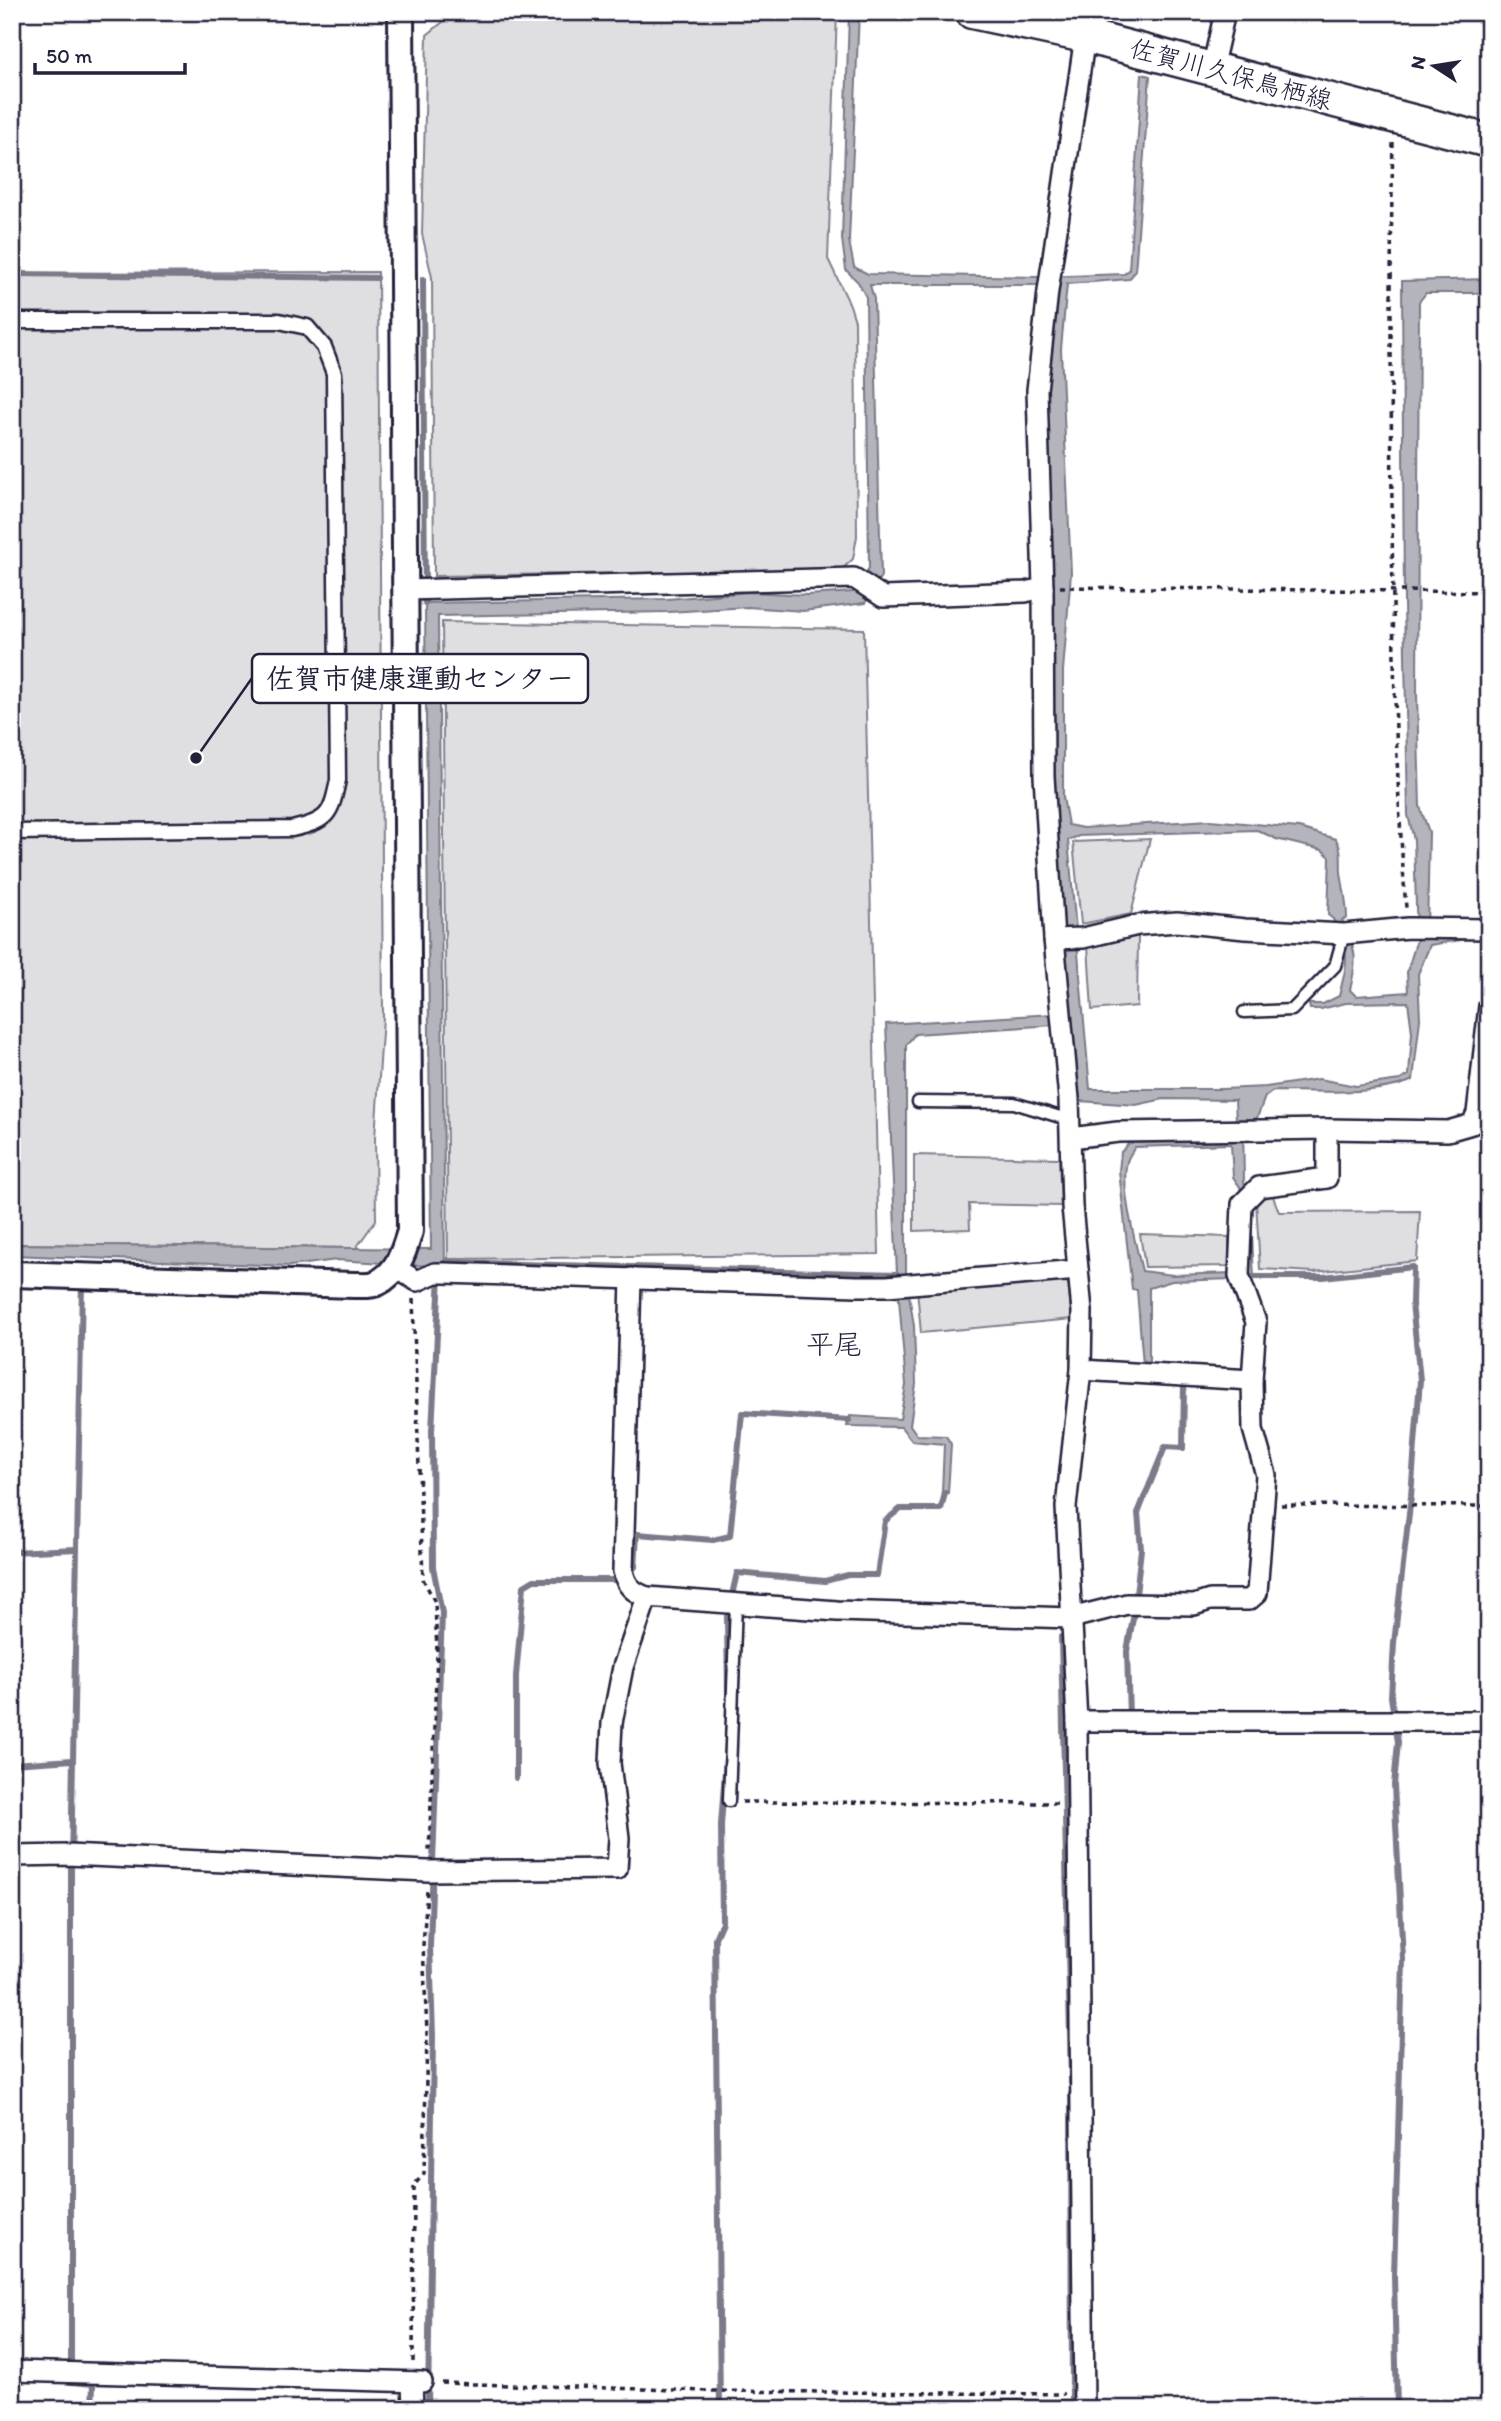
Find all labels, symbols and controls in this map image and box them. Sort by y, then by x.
scale bar [35,32,186,76]
street label: 佐賀川久保鳥栖線 [1126,32,1336,116]
north arrow [1400,32,1470,102]
text: 50 m [46,43,93,68]
text: N [1405,54,1430,71]
callout: 佐賀市健康運動センター [252,654,588,703]
text: 佐賀市健康運動センター [266,661,574,695]
district label: 平尾 [806,1327,862,1361]

